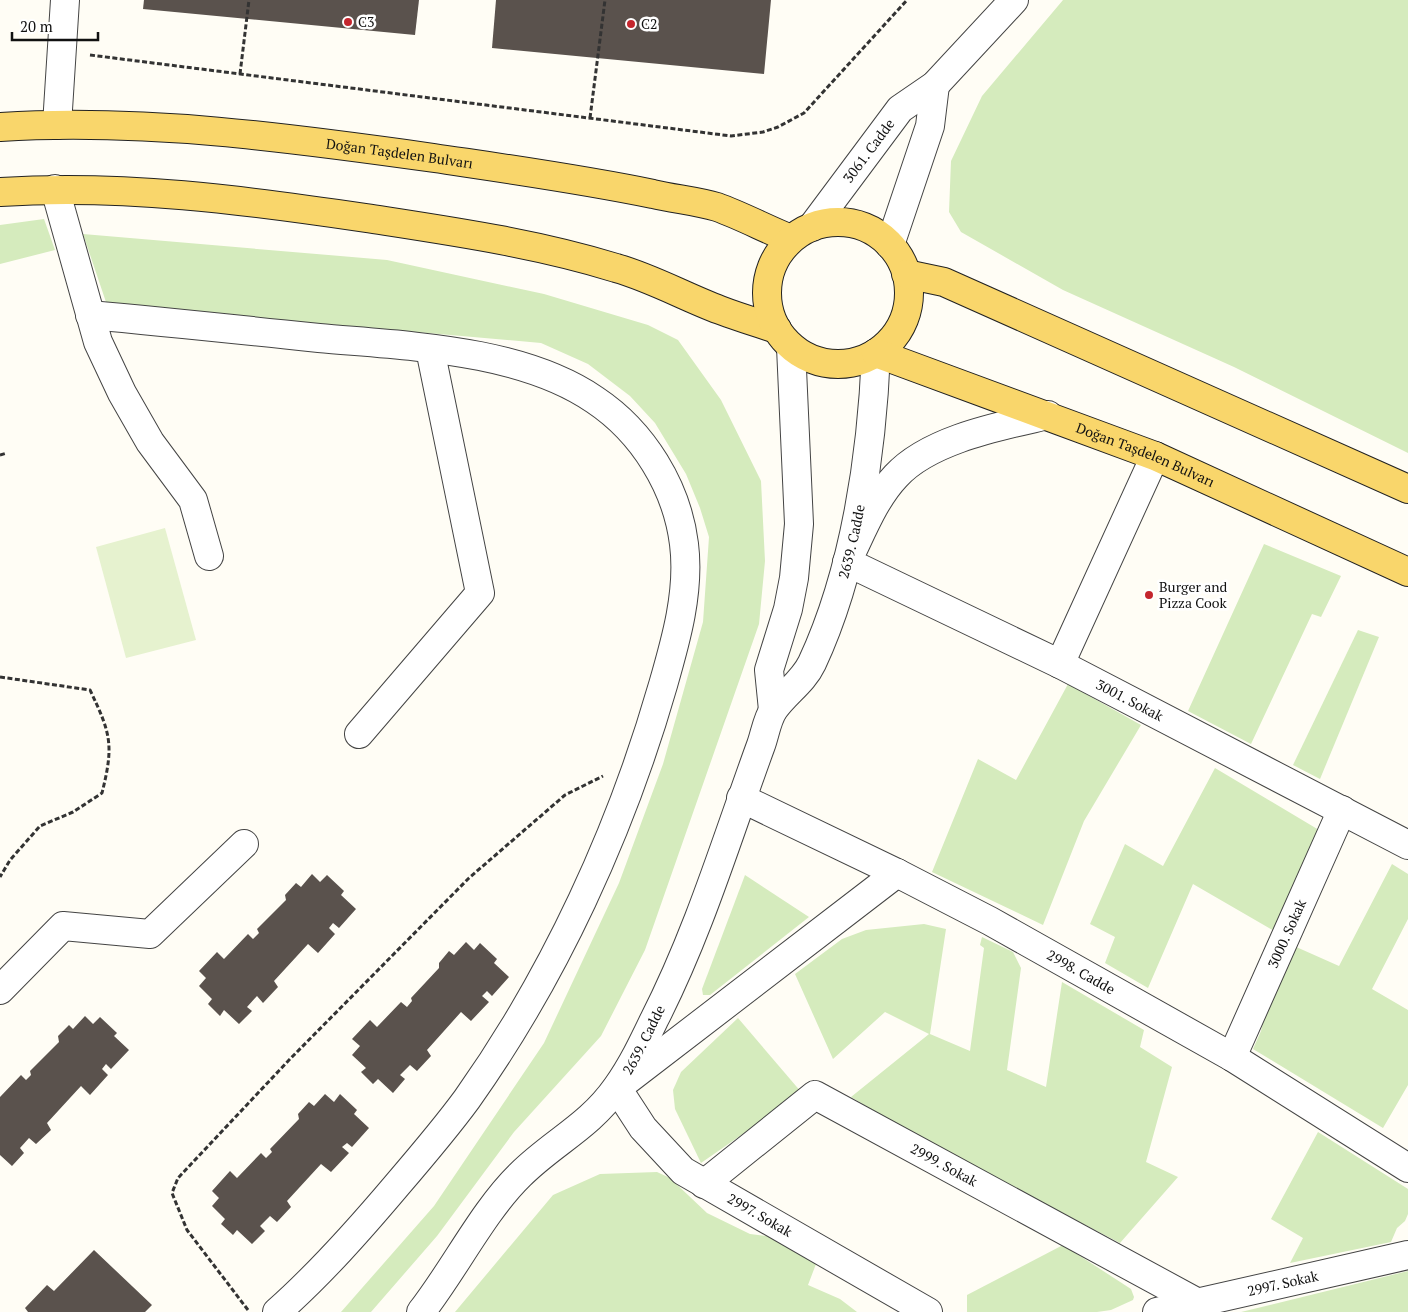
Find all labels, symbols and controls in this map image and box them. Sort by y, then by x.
scale bar [12,10,99,42]
place label: C3 [358,12,374,31]
place label: C2 [641,14,657,33]
text: 20 m [20,16,53,36]
marker: C3 [342,16,354,28]
marker: C2 [625,18,637,30]
street label: 3061. Cadde [838,115,899,186]
street label: Doğan Taşdelen Bulvarı [325,134,474,173]
street label: Doğan Taşdelen Bulvarı [1074,418,1218,491]
street label: 2639. Cadde [833,503,869,581]
place label: Burger and Pizza Cook [1159,577,1228,612]
marker: Burger and Pizza Cook [1143,589,1155,601]
street label: 3001. Sokak [1093,674,1167,725]
street label: 3000. Sokak [1263,895,1310,971]
street label: 2998. Cadde [1044,945,1119,998]
street label: 2639. Cadde [618,1002,669,1078]
street label: 2999. Sokak [907,1139,982,1191]
street label: 2997. Sokak [724,1189,797,1241]
street label: 2997. Sokak [1245,1266,1321,1300]

